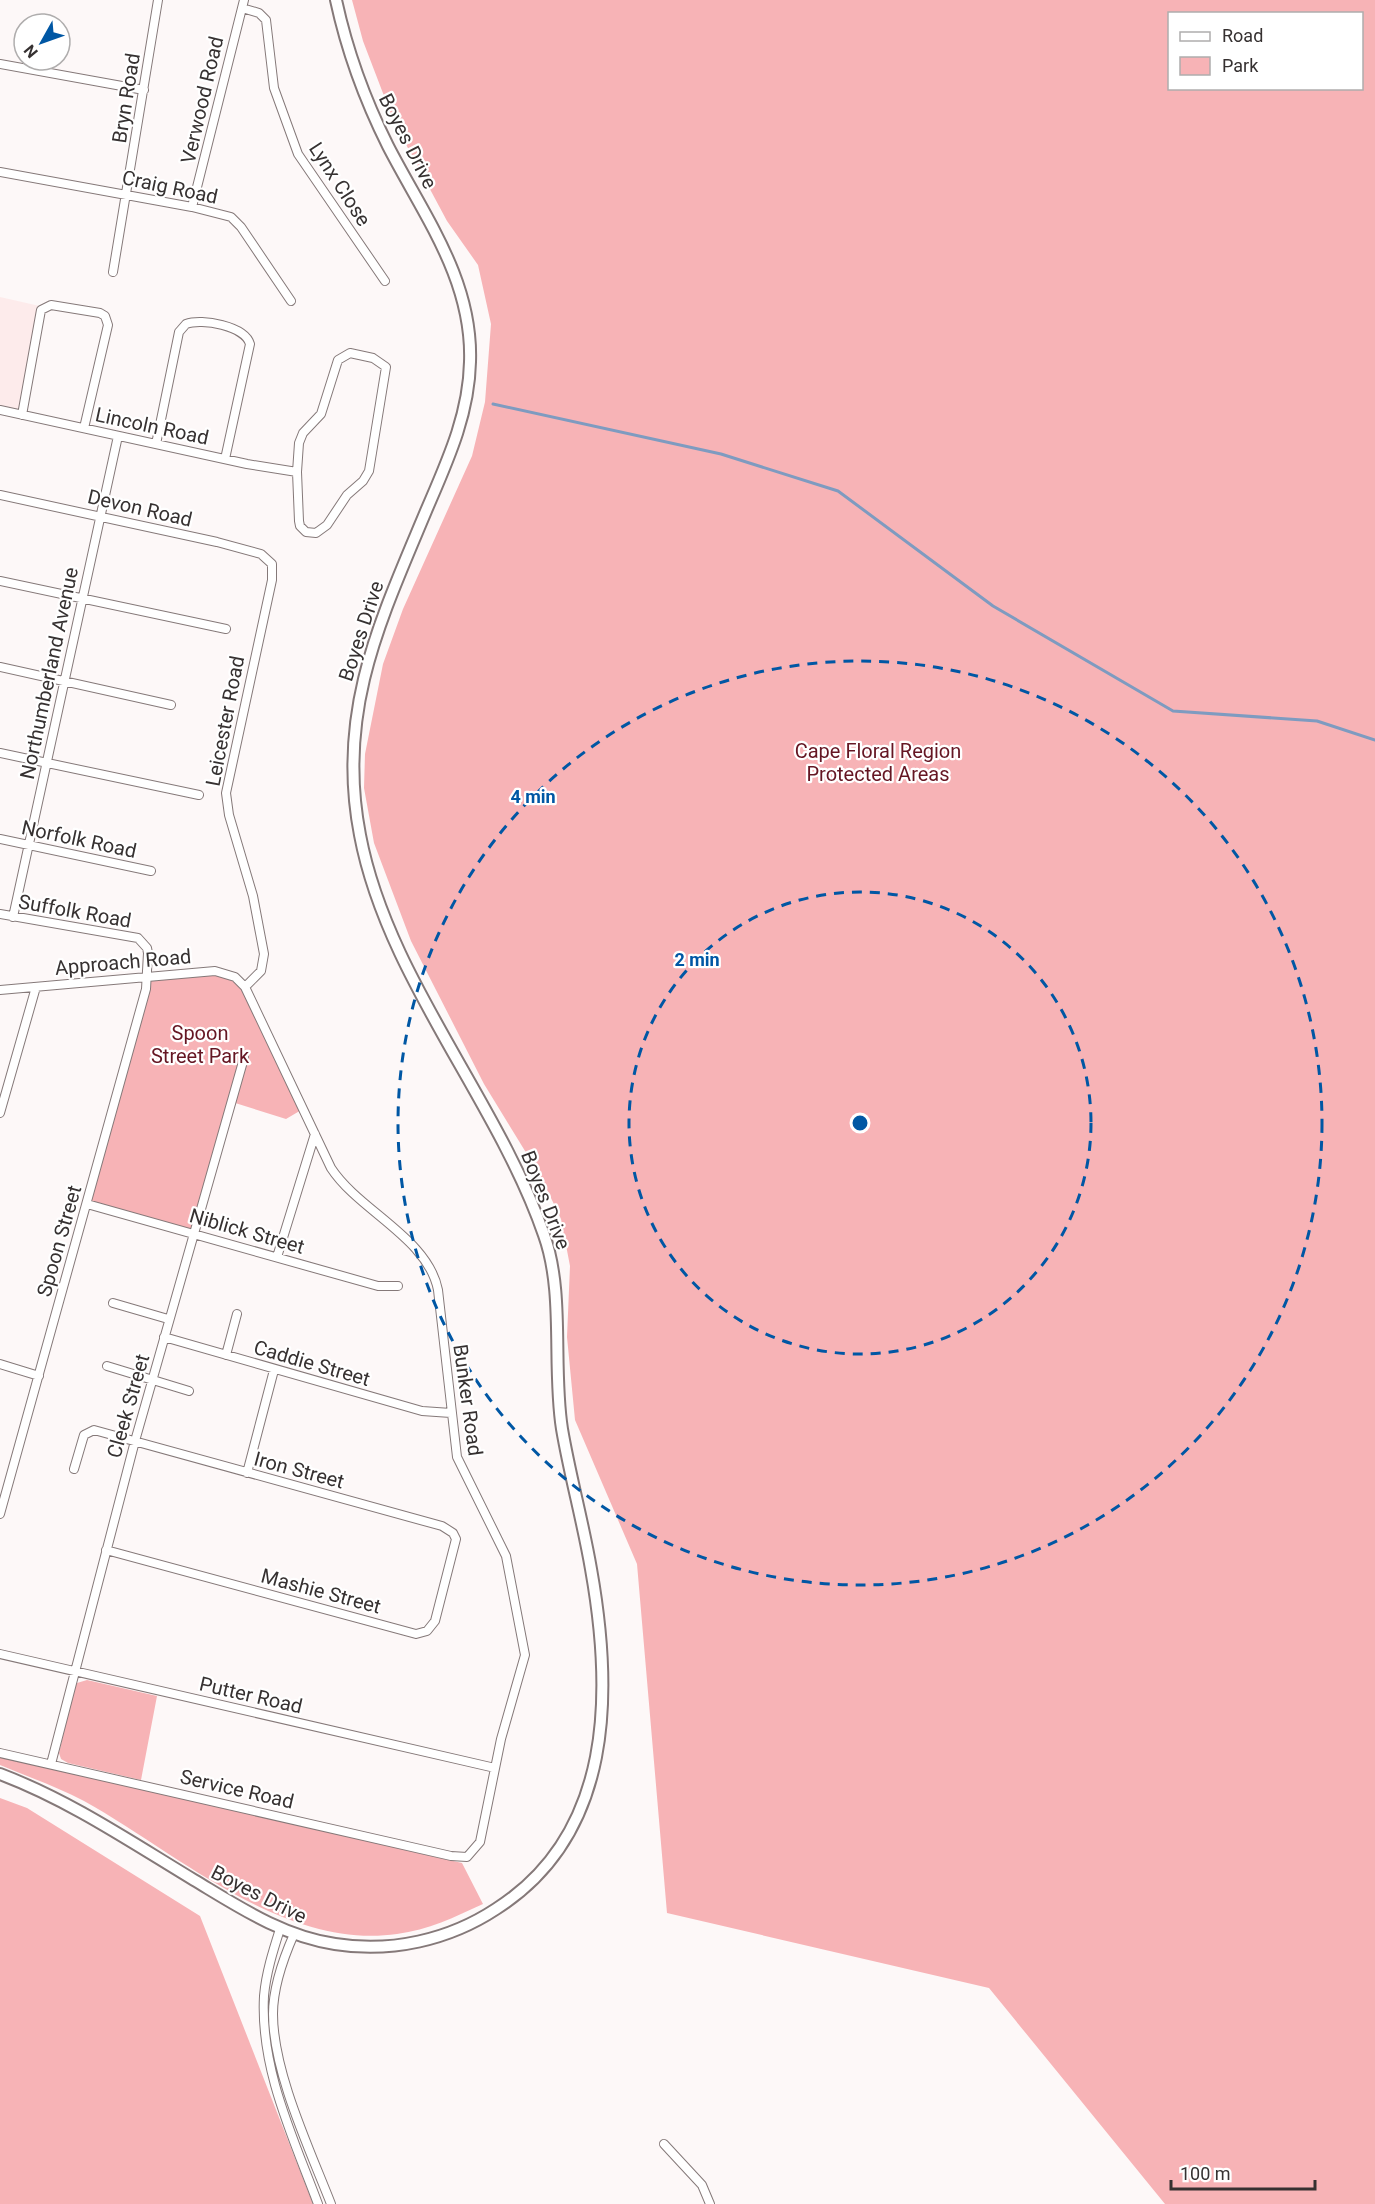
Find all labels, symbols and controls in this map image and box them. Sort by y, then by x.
north arrow [12,12,72,72]
legend [1168,12,1363,90]
text: Road [1222,25,1263,46]
street label: Verwood Road [176,34,228,166]
text: N [20,41,42,62]
street label: Bryn Road [107,51,145,145]
text: Park [1222,55,1259,76]
street label: Boyes Drive [374,89,442,193]
street label: Lynx Close [304,138,376,230]
street label: Craig Road [120,165,220,209]
street label: Lincoln Road [93,402,211,450]
street label: Devon Road [85,484,195,532]
street label: Northumberland Avenue [15,565,83,781]
street label: Boyes Drive [334,578,388,684]
street label: Leicester Road [201,654,249,788]
park label: Cape Floral Region Protected Areas [795,739,961,786]
text: 4 min [510,786,556,807]
street label: Norfolk Road [19,815,139,863]
street label: Suffolk Road [17,889,133,933]
street label: Approach Road [54,944,192,980]
text: 2 min [674,949,720,970]
park label: Spoon Street Park [151,1021,250,1068]
centre of rings [850,1113,870,1133]
street label: Boyes Drive [516,1147,576,1253]
street label: Spoon Street [32,1183,86,1299]
street label: Niblick Street [187,1203,307,1259]
street label: Caddie Street [251,1335,373,1391]
street label: Bunker Road [448,1343,488,1457]
street label: Cleek Street [102,1351,154,1461]
street label: Iron Street [251,1446,347,1494]
street label: Mashie Street [259,1564,383,1618]
street label: Putter Road [197,1672,305,1718]
street label: Service Road [178,1764,296,1814]
street label: Boyes Drive [207,1860,311,1928]
scale bar [1171,2153,1315,2191]
text: 100 m [1180,2163,1231,2184]

